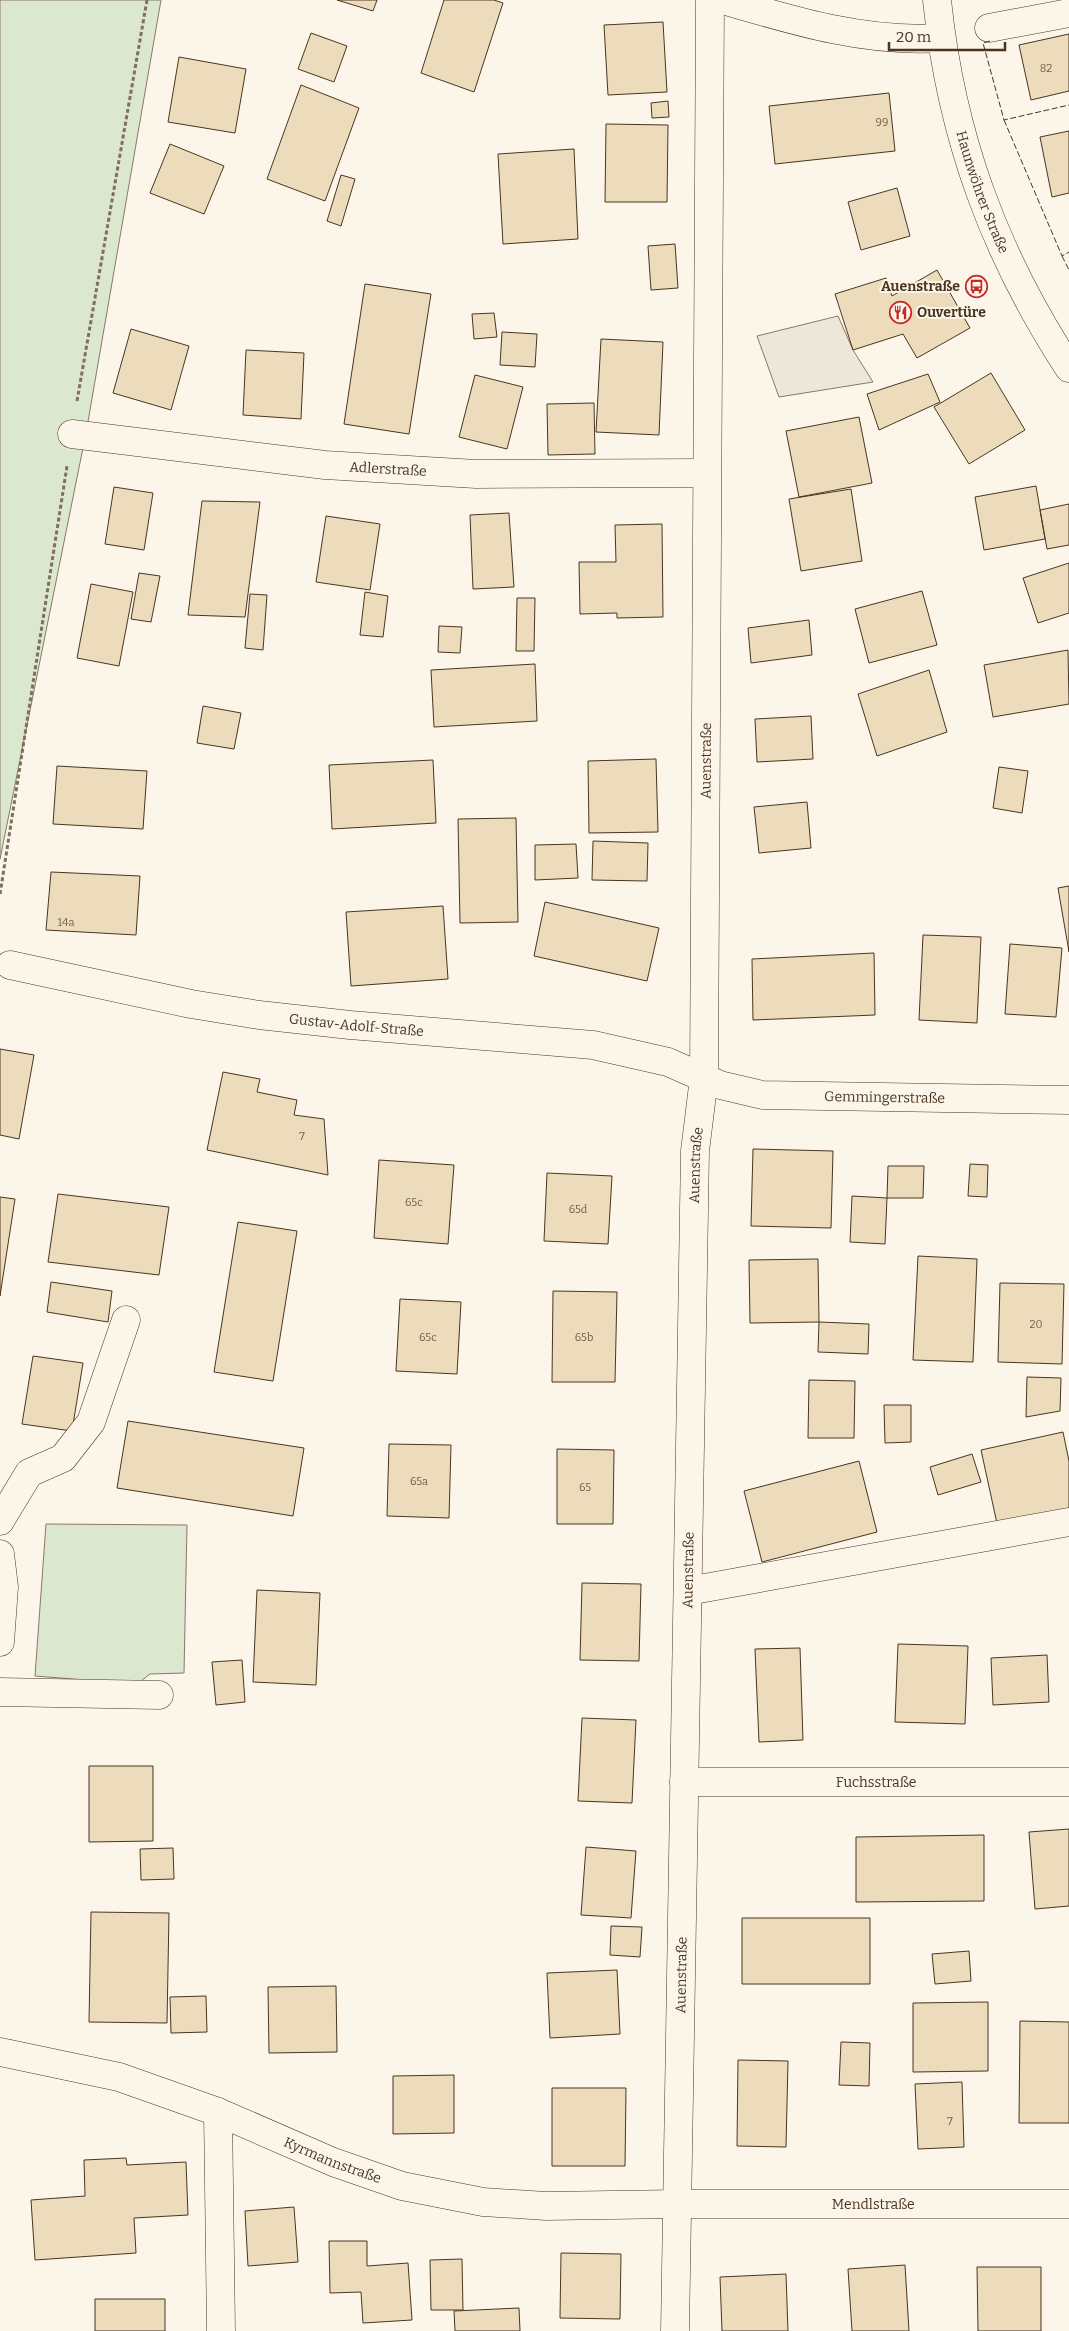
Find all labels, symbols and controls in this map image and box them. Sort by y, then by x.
scale bar [889,20,1005,52]
text: 20 m [896,28,932,46]
house number: 82 [1040,62,1052,75]
house number: 99 [876,116,888,129]
street label: Haunwöhrer Straße [953,129,1013,256]
bus stop icon: Auenstraße [964,274,988,298]
place label: Auenstraße [881,278,960,295]
restaurant icon: Ouvertüre [889,300,913,324]
place label: Ouvertüre [917,304,986,321]
street label: Adlerstraße [349,458,427,480]
street label: Auenstraße [697,722,714,799]
house number: 14a [58,916,74,929]
street label: Gustav-Adolf-Straße [288,1010,425,1040]
street label: Gemmingerstraße [824,1088,945,1106]
street label: Auenstraße [686,1126,706,1204]
house number: 7 [299,1130,305,1143]
house number: 65c [405,1196,423,1209]
house number: 65d [569,1203,588,1216]
house number: 20 [1029,1318,1043,1331]
house number: 65c [419,1331,437,1344]
house number: 65b [575,1331,593,1344]
house number: 65a [410,1475,428,1488]
house number: 65 [579,1481,591,1494]
street label: Auenstraße [679,1532,697,1609]
street label: Fuchsstraße [836,1774,916,1791]
street label: Auenstraße [672,1937,690,2013]
house number: 7 [947,2115,953,2128]
street label: Kyrmannstraße [281,2133,384,2187]
street label: Mendlstraße [832,2196,915,2213]

